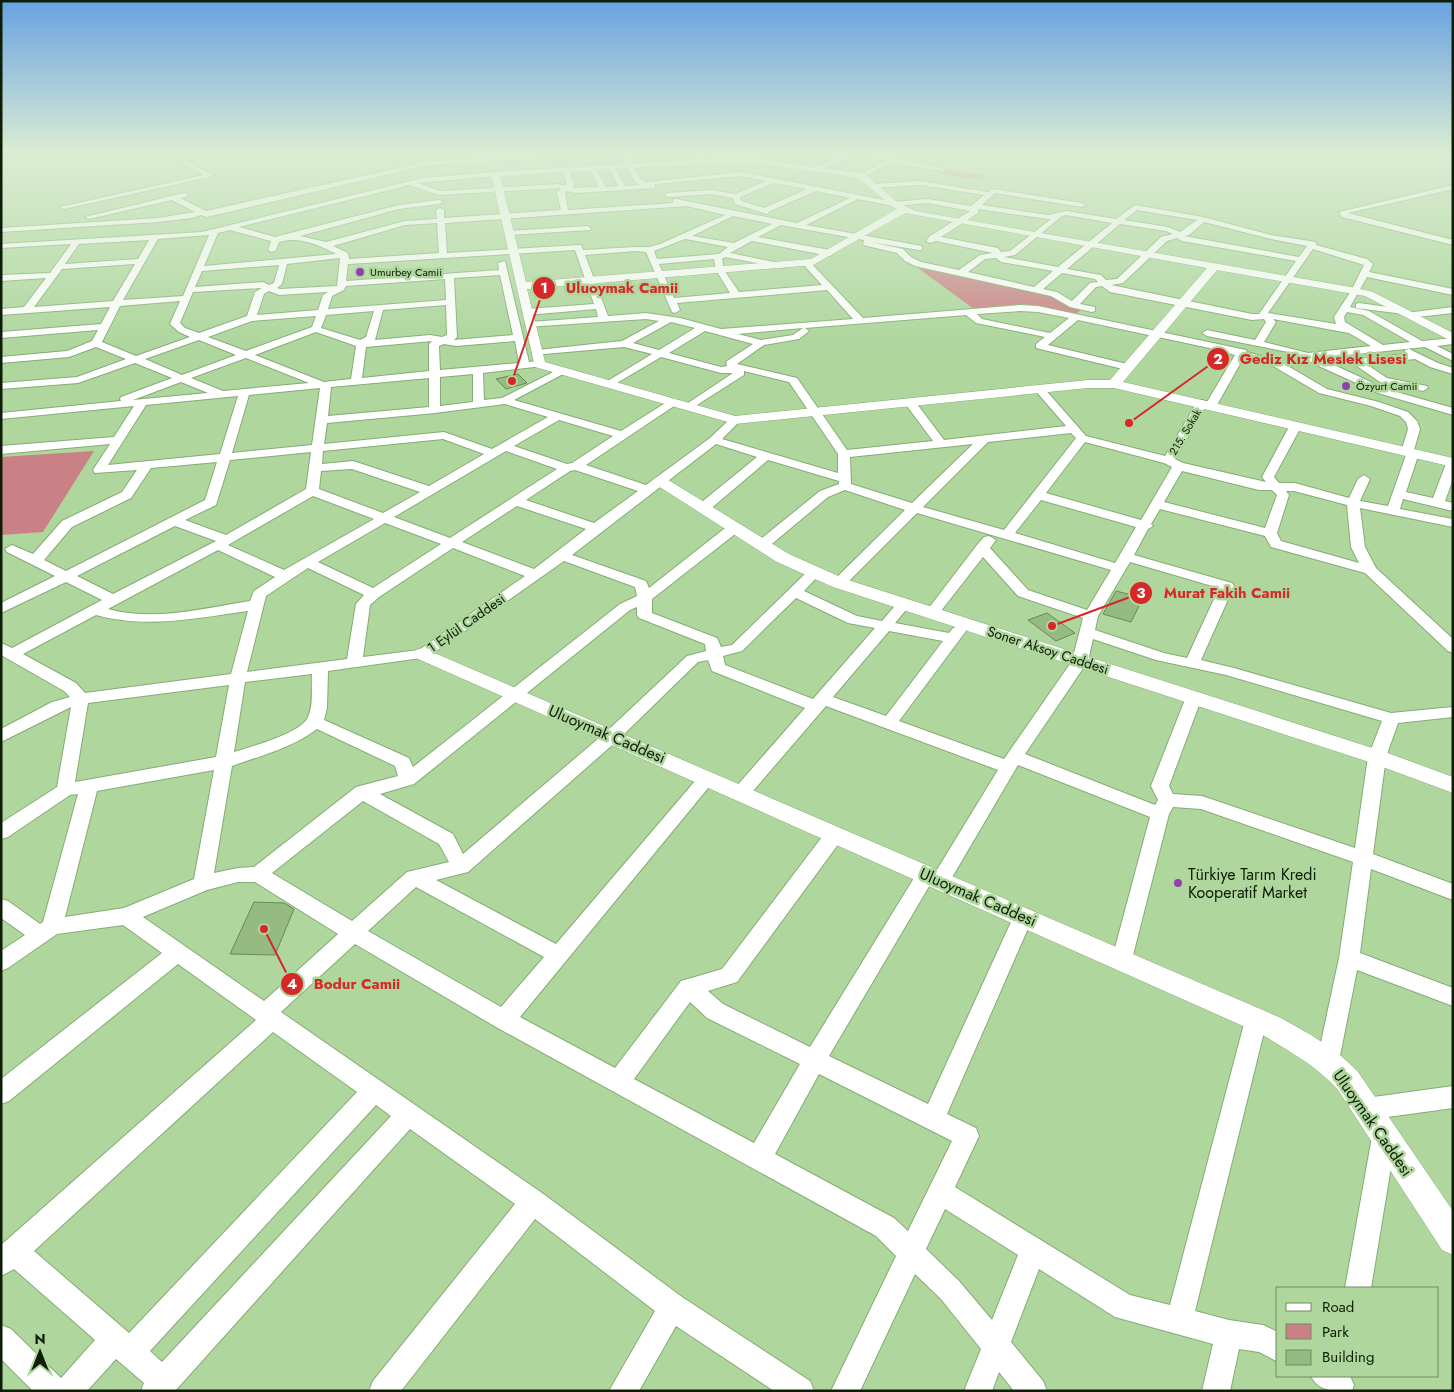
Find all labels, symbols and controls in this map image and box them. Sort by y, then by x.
place label: Umurbey Camii [370,264,442,280]
marker: Umurbey Camii [354,266,366,278]
callout: Uluoymak Camii [531,273,688,303]
text: 1 [540,277,548,299]
text: Uluoymak Camii [566,277,678,299]
callout: Gediz Kız Meslek Lisesi [1205,344,1417,374]
text: 2 [1213,348,1223,370]
text: Gediz Kız Meslek Lisesi [1240,348,1406,370]
place label: Özyurt Camii [1356,378,1418,394]
marker: Özyurt Camii [1340,380,1352,392]
street label: 215. Sokak [1165,406,1205,458]
callout: Murat Fakih Camii [1129,578,1300,608]
text: 3 [1136,582,1146,604]
text: Murat Fakih Camii [1164,582,1290,604]
street label: 1 Eylül Caddesi [423,589,509,657]
street label: Soner Aksoy Caddesi [985,621,1111,679]
street label: Uluoymak Caddesi [545,699,669,769]
street label: Uluoymak Caddesi [916,862,1040,932]
place label: Türkiye Tarım Kredi Kooperatif Market [1188,863,1317,904]
marker: Türkiye Tarım Kredi Kooperatif Market [1172,877,1184,889]
callout: Bodur Camii [279,969,411,999]
text: 4 [287,973,297,995]
text: Bodur Camii [314,973,400,995]
street label: Uluoymak Caddesi [1328,1065,1418,1181]
legend [1276,1287,1439,1377]
text: Road [1322,1296,1354,1318]
text: Park [1322,1321,1349,1343]
north arrow [15,1327,65,1377]
text: N [34,1329,46,1349]
text: Building [1322,1346,1374,1368]

